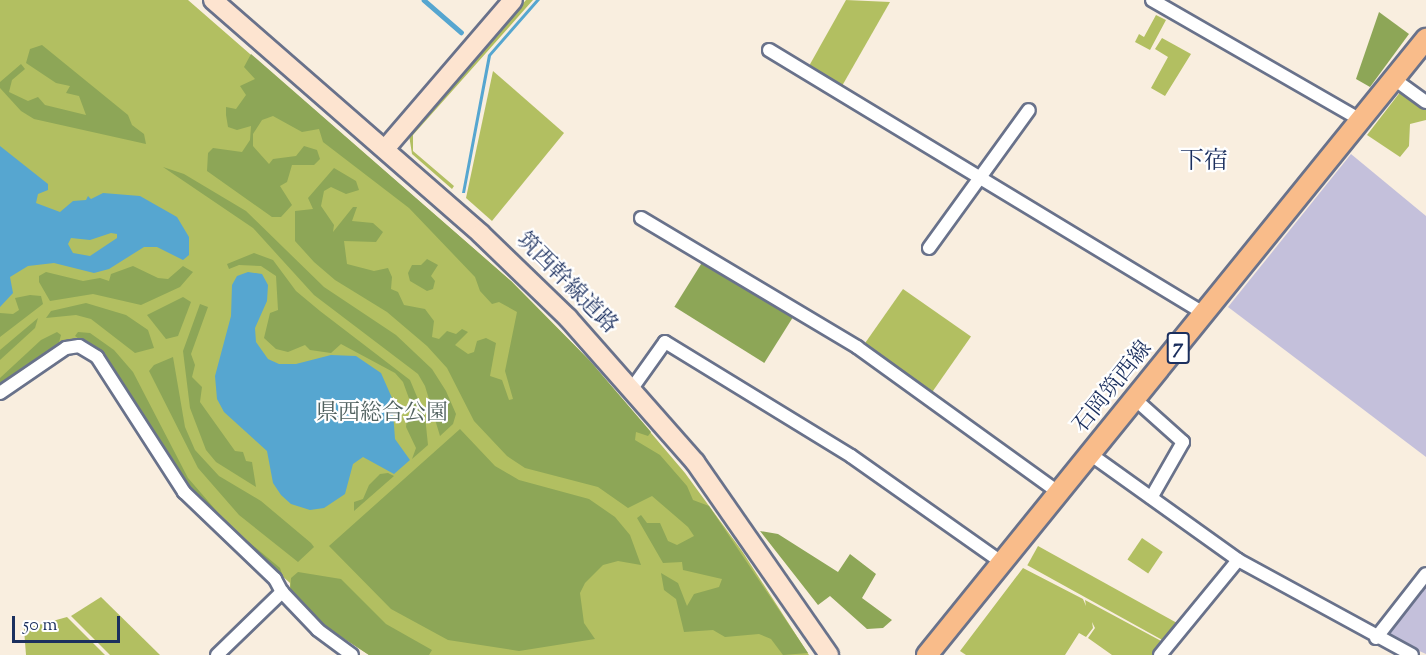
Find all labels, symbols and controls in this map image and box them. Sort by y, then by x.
district label: 下宿 [1180,149,1228,177]
street label: 筑西幹線道路 [510,228,622,340]
road number: 7 [1166,330,1190,366]
street label: 石岡筑西線 [1069,337,1159,439]
park label: 県西総合公園 [316,402,448,428]
scale bar [15,604,123,642]
text: 50 m [23,613,57,639]

